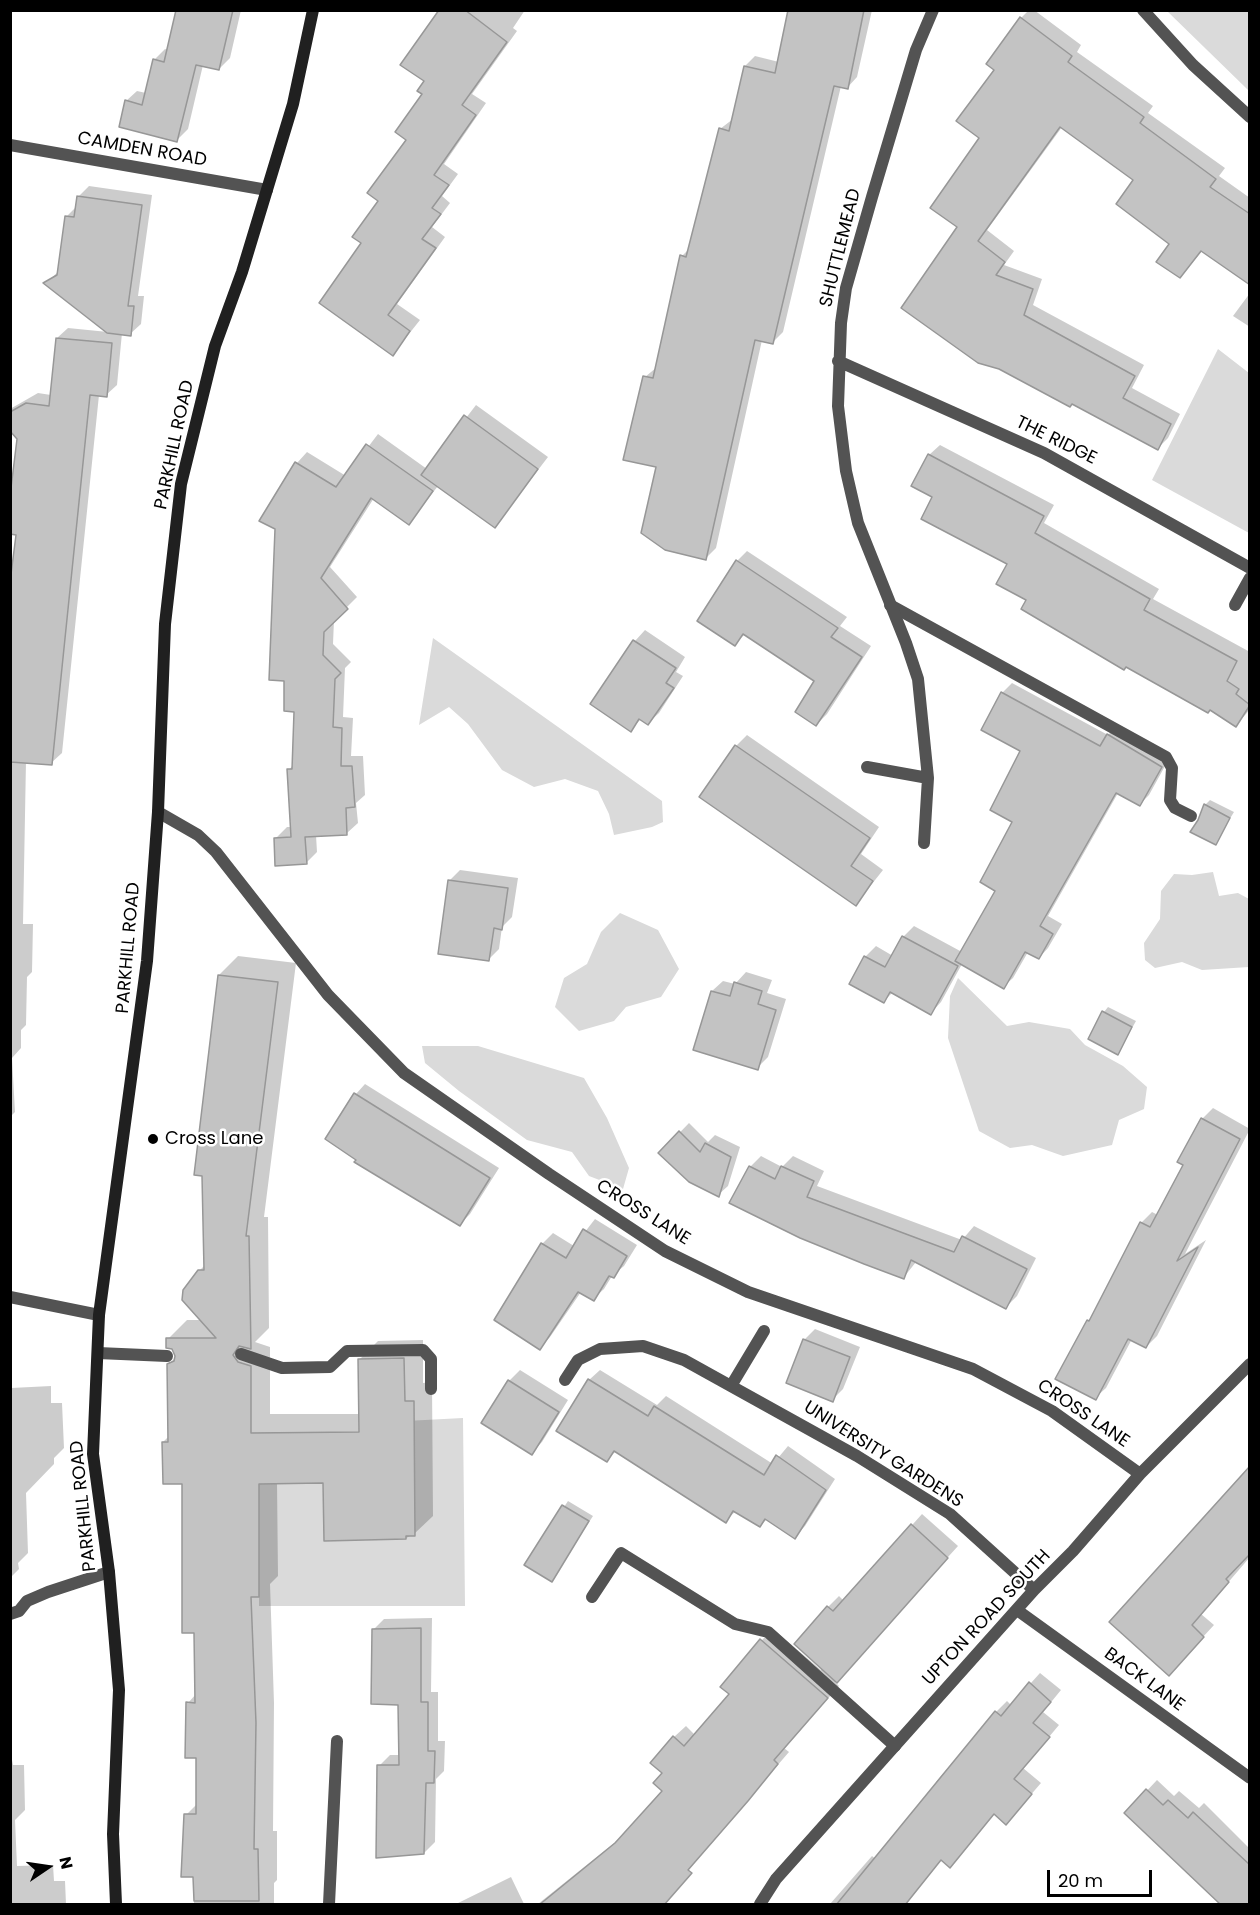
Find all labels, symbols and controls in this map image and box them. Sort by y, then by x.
street label: CAMDEN ROAD [76,128,208,172]
street label: SHUTTLEMEAD [816,187,866,309]
street label: PARKHILL ROAD [151,378,199,512]
street label: THE RIDGE [1012,412,1100,470]
street label: PARKHILL ROAD [113,882,145,1014]
place label: Cross Lane [165,1128,263,1150]
marker: Cross Lane [146,1132,160,1146]
street label: CROSS LANE [592,1176,694,1250]
street label: CROSS LANE [1033,1375,1133,1453]
street label: UNIVERSITY GARDENS [799,1397,967,1513]
street label: PARKHILL ROAD [66,1439,102,1573]
street label: UPTON ROAD SOUTH [918,1546,1056,1690]
street label: BACK LANE [1099,1644,1189,1716]
north arrow [18,1837,78,1897]
text: N [53,1854,79,1871]
scale bar [1050,1858,1155,1896]
text: 20 m [1058,1868,1103,1893]

